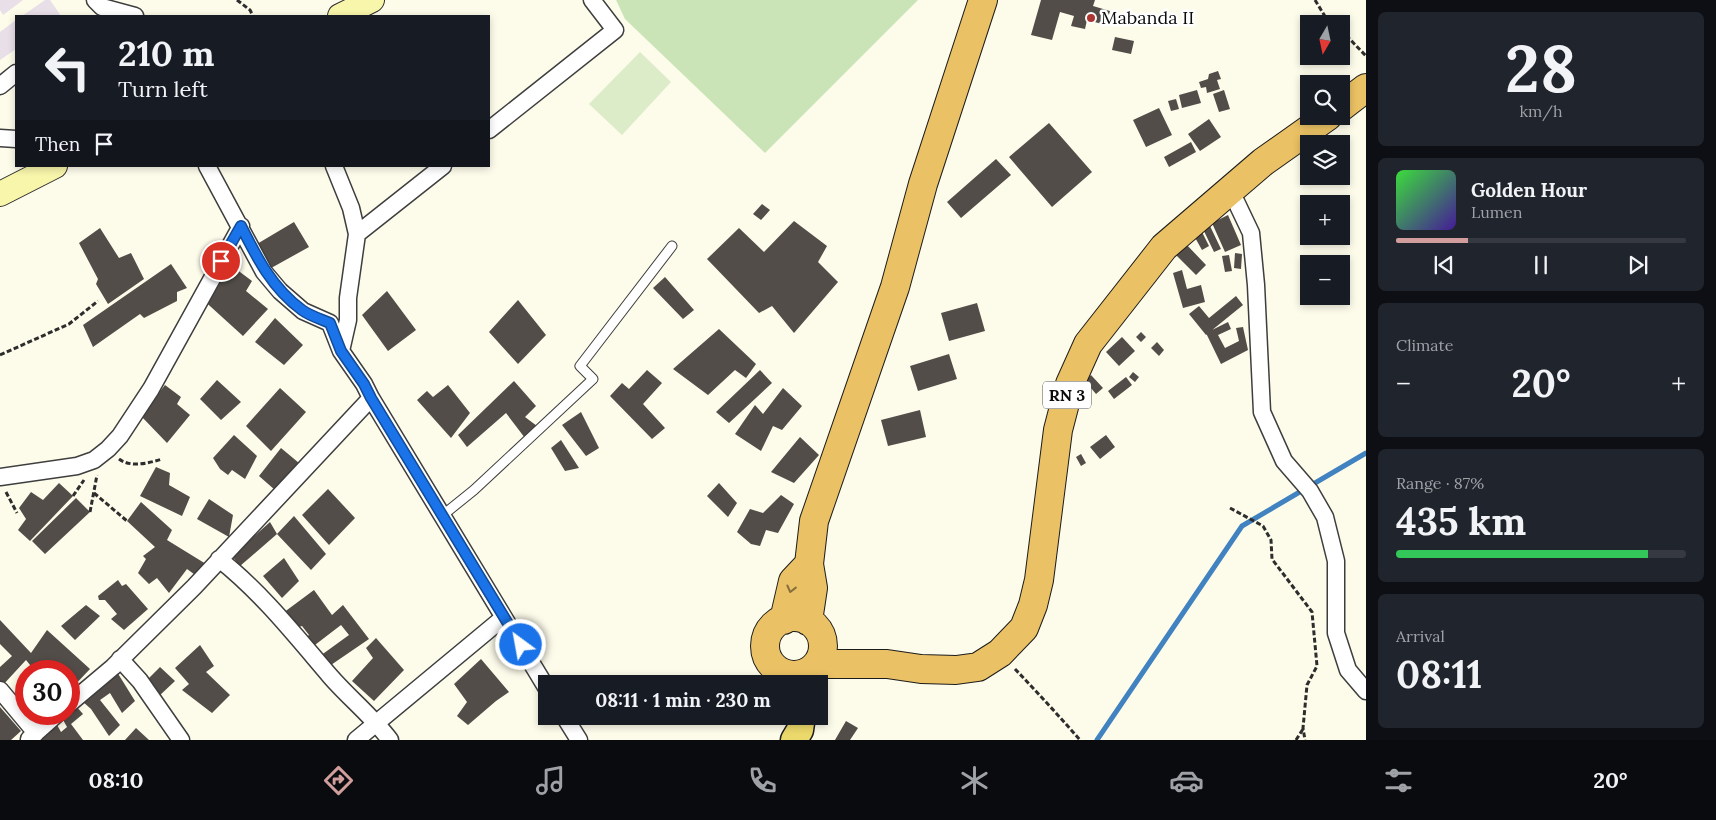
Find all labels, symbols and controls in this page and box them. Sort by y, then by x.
place label: Mabanda II [1101,6,1194,29]
marker: Mabanda II [1085,12,1097,24]
north arrow [1300,15,1350,65]
map controls [1300,15,1350,305]
text: 28 [1505,27,1577,110]
text: 210 m [118,31,215,76]
icon: left [35,35,100,100]
text: Turn left [118,75,208,103]
button: search [1300,75,1350,125]
text: km/h [1519,101,1563,121]
icon: arrive [90,130,118,158]
text: Then [35,132,80,156]
button: layers [1300,135,1350,185]
text: Golden Hour [1471,178,1587,202]
button: + [1300,195,1350,245]
text: Lumen [1471,202,1523,222]
pin [200,240,242,282]
icon: arrive [207,247,235,275]
icon: previous [1430,251,1458,279]
icon: pause [1527,251,1555,279]
icon: next [1624,251,1652,279]
button: − [1300,255,1350,305]
text: Climate [1396,335,1453,355]
text: 20° [1512,359,1570,407]
text: − [1396,366,1411,402]
text: + [1671,366,1686,402]
road number: RN 3 [1043,382,1091,408]
text: Range · 87% [1396,473,1484,493]
text: 435 km [1396,497,1526,545]
one-way arrow [786,585,797,594]
position arrow [494,618,546,670]
text: Arrival [1396,626,1445,646]
text: 08:11 [1396,650,1482,698]
speed limit sign: 30 [15,660,80,725]
text: 08:11 · 1 min · 230 m [595,688,771,712]
icon: directions [321,763,356,798]
icon: music [533,763,568,798]
icon: phone [745,763,780,798]
icon: climate [957,763,992,798]
icon: car [1169,763,1204,798]
icon: filters [1381,763,1416,798]
text: 08:10 [89,766,144,794]
text: 20° [1593,766,1627,794]

